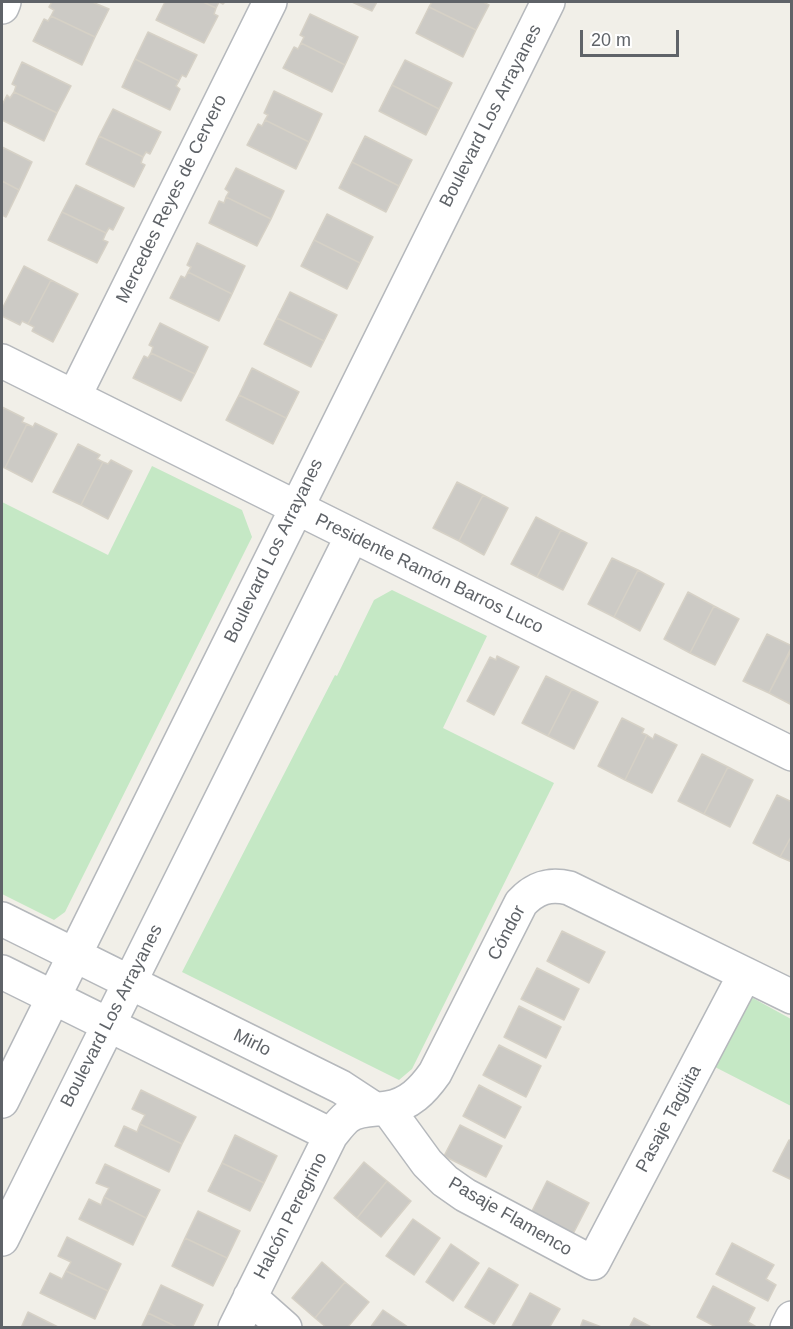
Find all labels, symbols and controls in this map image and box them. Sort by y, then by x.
scale bar [583,18,682,56]
street label: Boulevard Los Arrayanes [435,21,547,211]
text: 20 m [591,30,631,50]
street label: Mercedes Reyes de Cervero [112,91,232,307]
street label: Boulevard Los Arrayanes [220,455,328,647]
street label: Presidente Ramón Barros Luco [311,509,547,639]
street label: Cóndor [484,902,530,964]
street label: Boulevard Los Arrayanes [56,921,168,1111]
street label: Mirlo [230,1025,274,1061]
street label: Pasaje Tagüita [632,1062,706,1176]
street label: Halcón Peregrino [250,1149,332,1283]
street label: Pasaje Flamenco [444,1173,576,1261]

